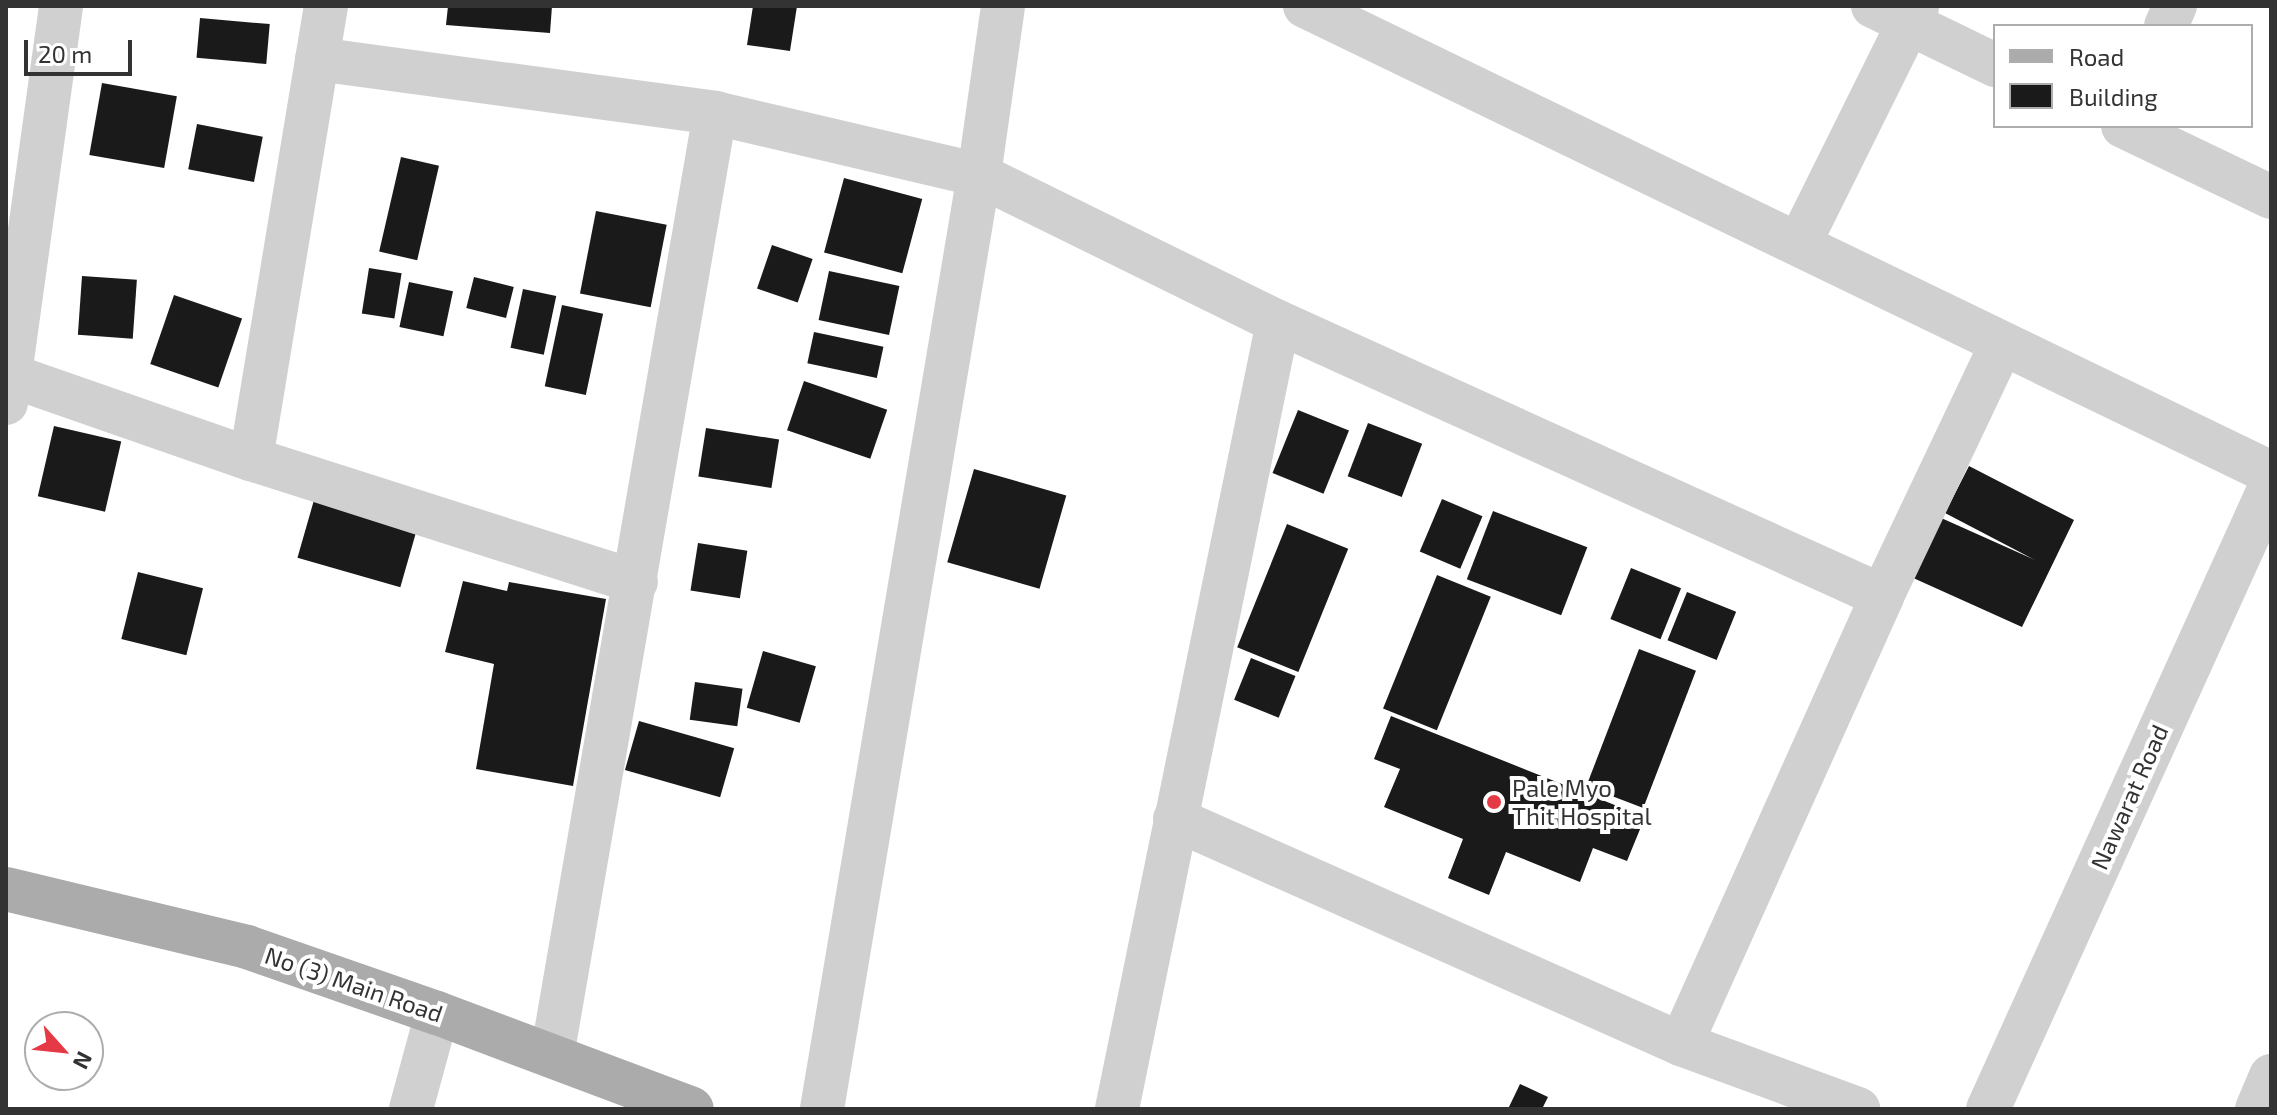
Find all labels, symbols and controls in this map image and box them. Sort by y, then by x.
scale bar [28,24,136,74]
legend [1993,24,2253,128]
text: 20 m [38,39,92,68]
text: Road [2069,42,2124,71]
text: Building [2069,82,2158,111]
street label: Nawarat Road [2084,720,2174,874]
place label: Pale Myo Thit Hospital [1512,774,1652,830]
marker: Pale Myo Thit Hospital [1483,791,1505,813]
street label: No (3) Main Road [261,940,447,1028]
north arrow [24,1011,104,1091]
text: N [68,1048,99,1074]

